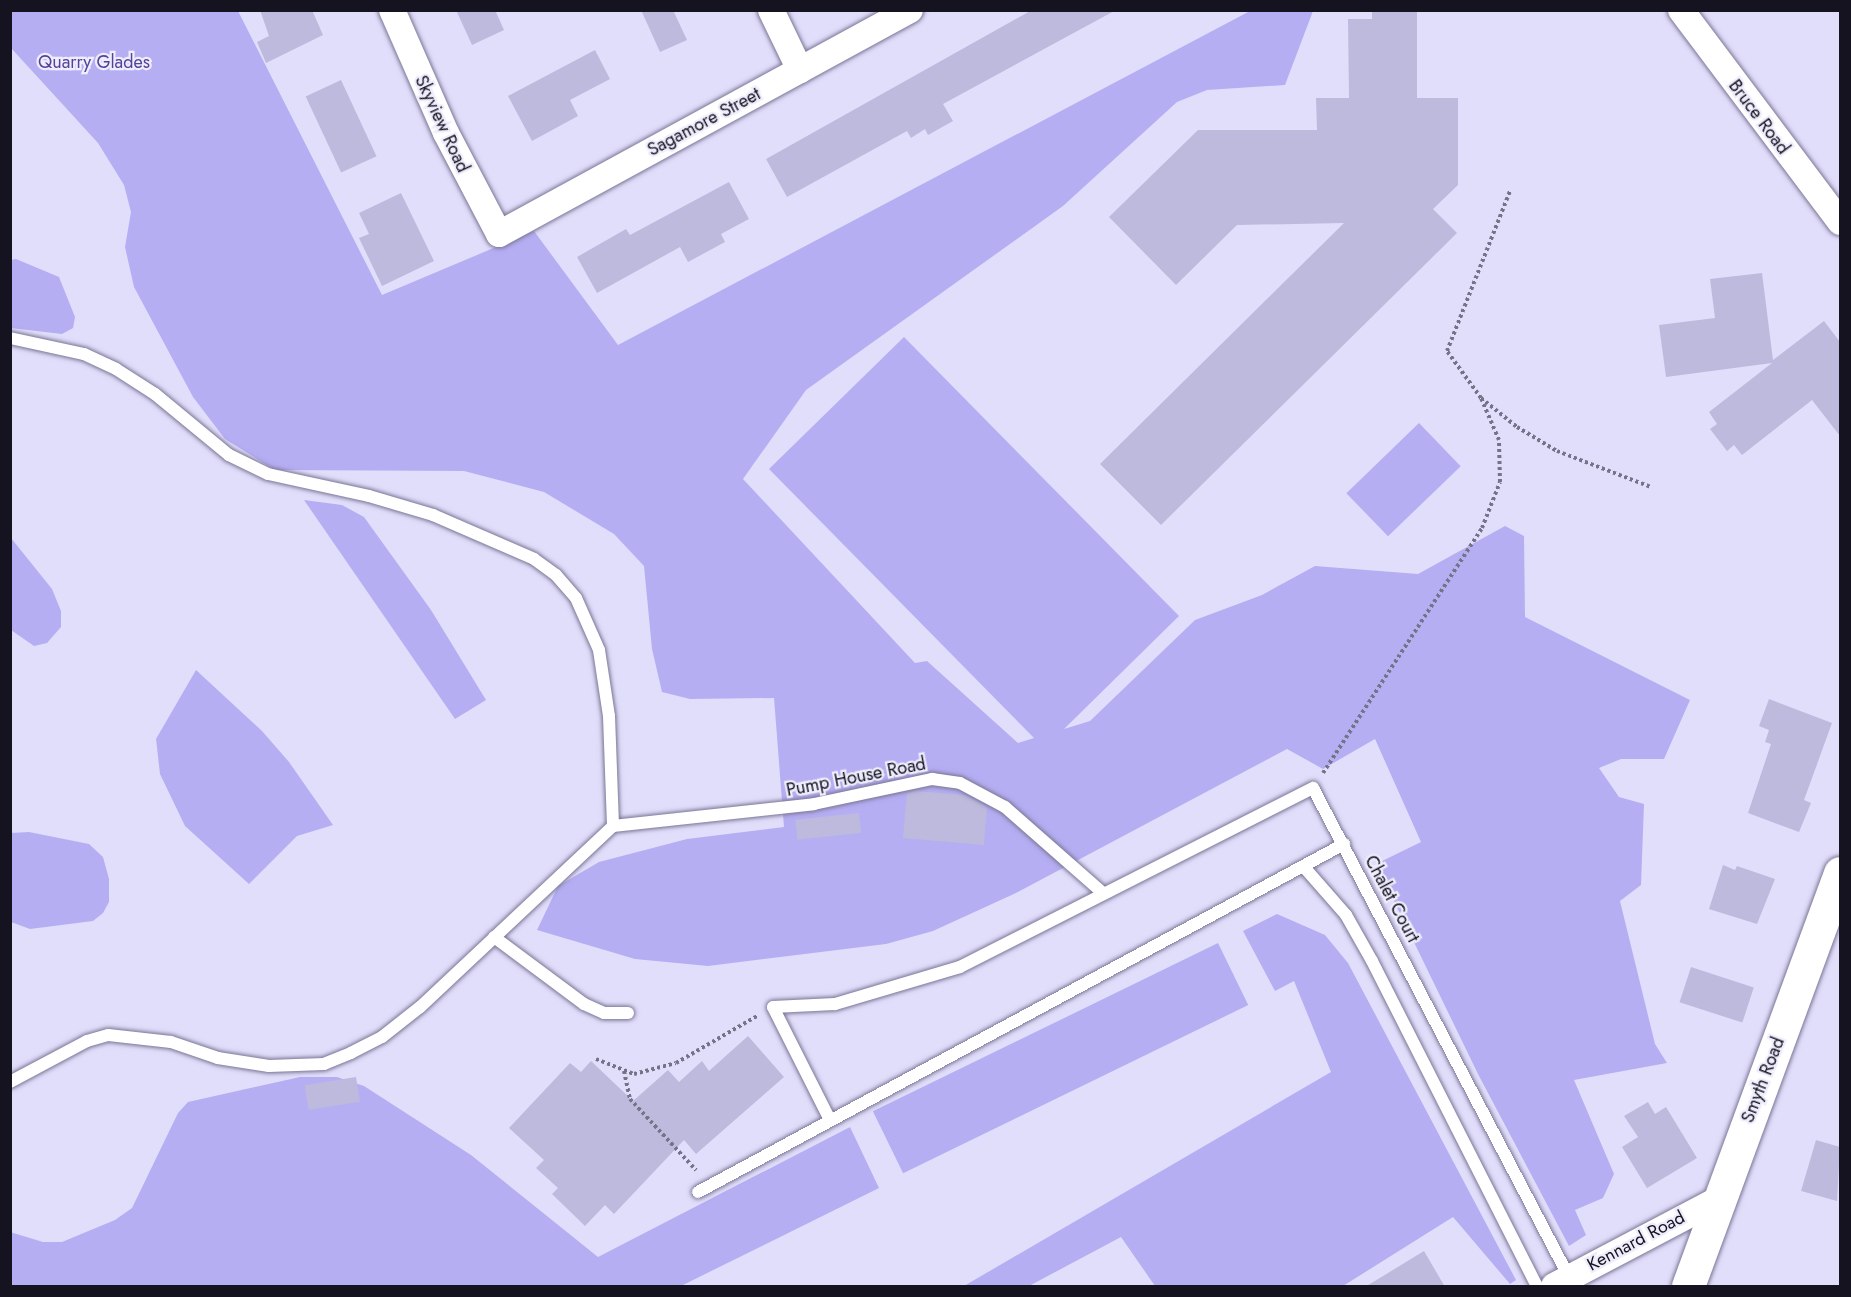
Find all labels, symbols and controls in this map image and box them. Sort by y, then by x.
park label: Quarry Glades [38,51,150,73]
street label: Skyview Road [410,72,474,176]
street label: Bruce Road [1724,75,1794,159]
street label: Sagamore Street [644,83,764,161]
street label: Pump House Road [784,753,928,801]
street label: Chalet Court [1360,852,1424,946]
street label: Smyth Road [1737,1034,1789,1126]
street label: Kennard Road [1584,1206,1688,1276]

